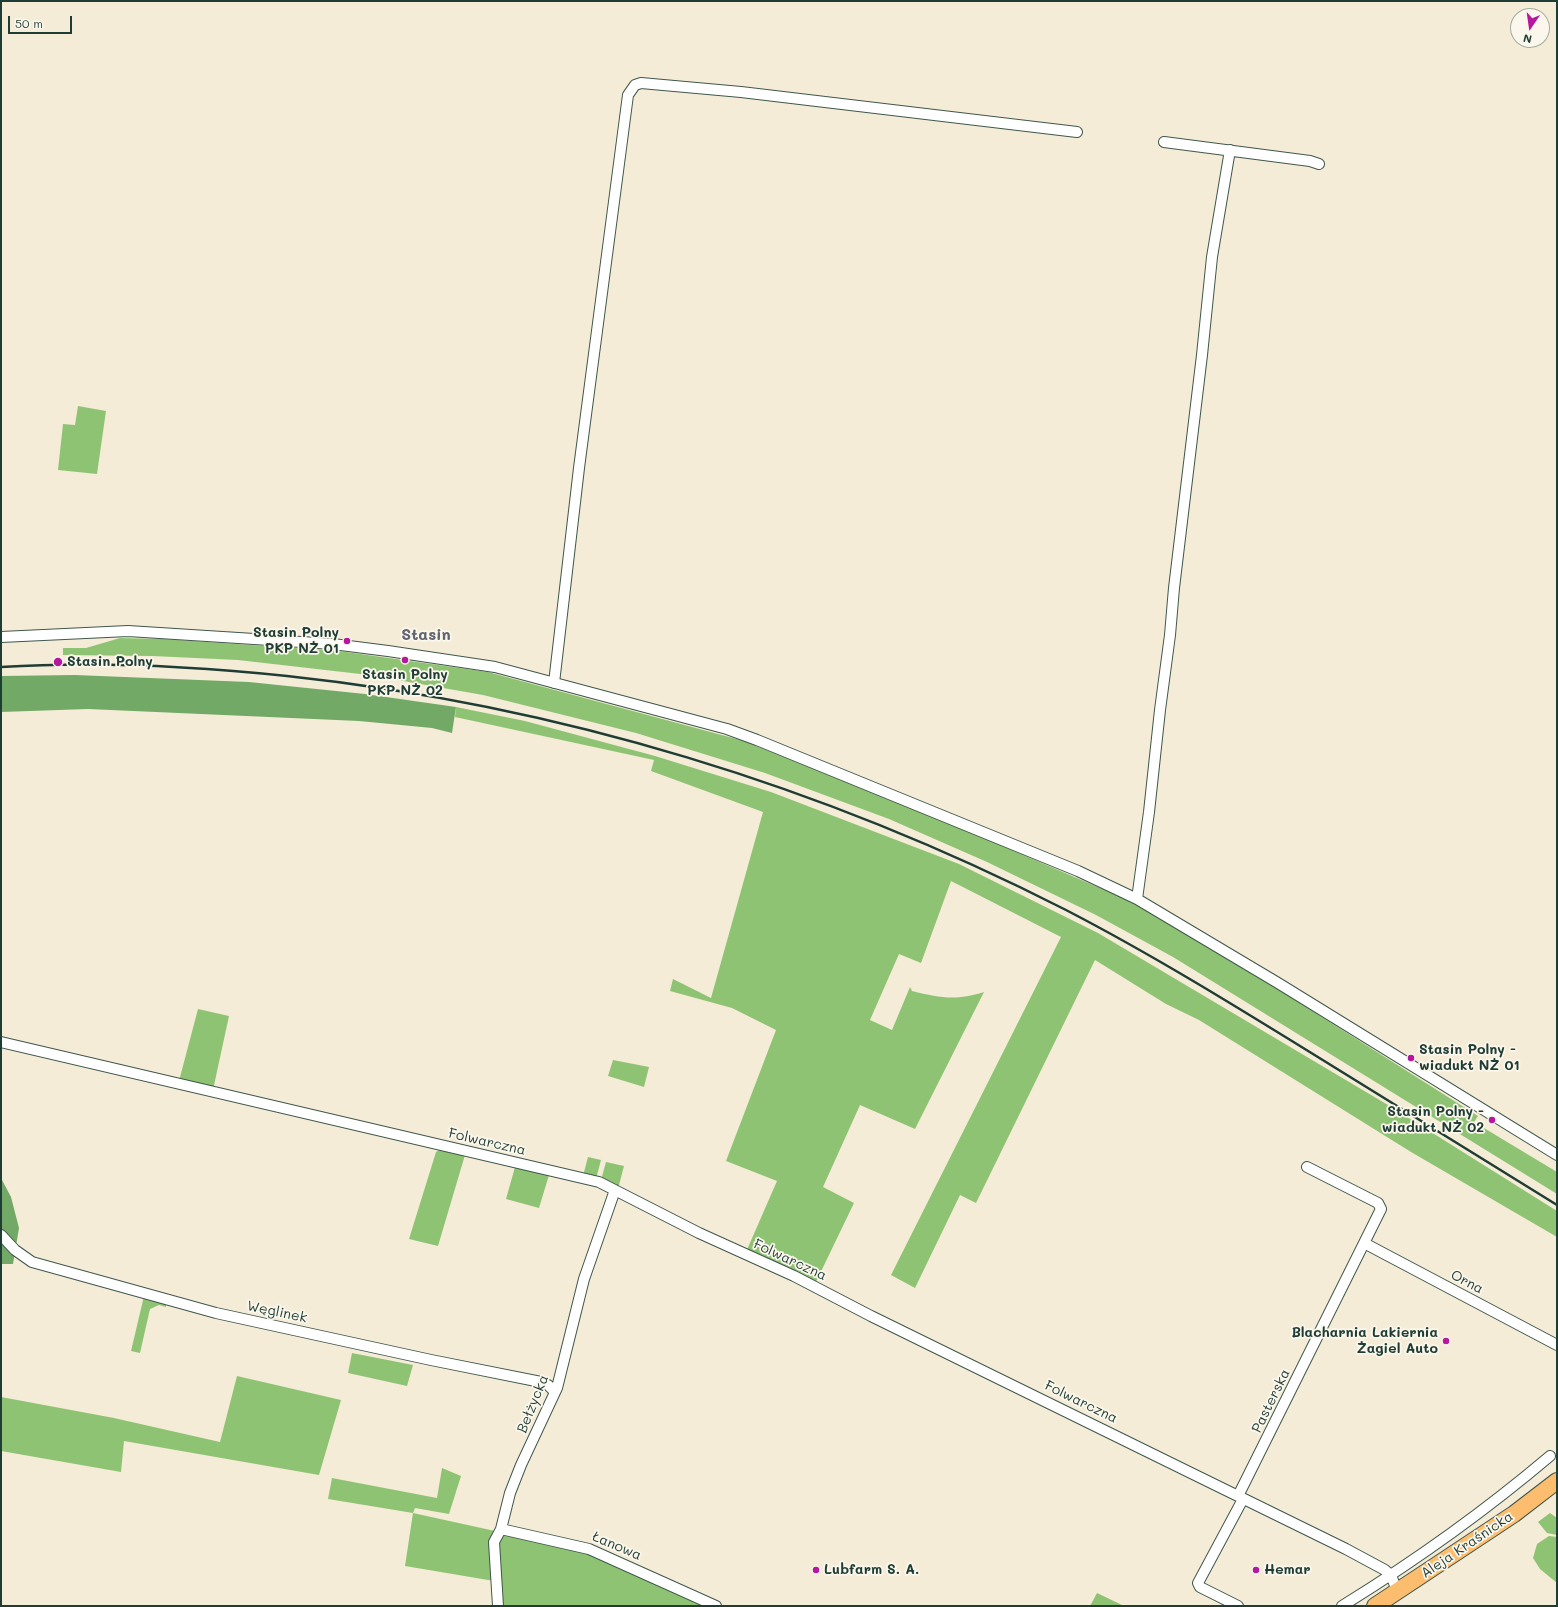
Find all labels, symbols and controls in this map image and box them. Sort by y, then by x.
scale bar [10,8,74,34]
north arrow [1510,8,1550,48]
text: 50 m [15,15,43,31]
text: N [1522,31,1533,47]
place label: Stasin Polny PKP NŻ 01 [253,625,339,658]
district label: Stasin [401,625,451,645]
marker: Stasin Polny PKP NŻ 01 [342,636,352,646]
place label: Stasin Polny [67,654,153,670]
marker: Stasin Polny PKP NŻ 02 [400,655,410,665]
marker: Stasin Polny [52,656,64,668]
place label: Stasin Polny PKP NŻ 02 [362,667,448,700]
place label: Stasin Polny - wiadukt NŻ 01 [1419,1042,1520,1074]
marker: Stasin Polny - wiadukt NŻ 01 [1406,1053,1416,1063]
place label: Stasin Polny - wiadukt NŻ 02 [1382,1104,1484,1136]
marker: Stasin Polny - wiadukt NŻ 02 [1487,1115,1497,1125]
street label: Folwarczna [447,1125,527,1159]
street label: Folwarczna [751,1236,829,1284]
street label: Orna [1448,1266,1486,1298]
street label: Węglinek [245,1297,309,1327]
place label: Blacharnia Lakiernia Żagiel Auto [1291,1325,1438,1358]
marker: Blacharnia Lakiernia Żagiel Auto [1441,1336,1451,1346]
street label: Pasterska [1248,1366,1294,1436]
street label: Bełżycka [514,1372,552,1436]
street label: Folwarczna [1042,1377,1120,1427]
street label: Aleja Kraśnicka [1418,1508,1516,1582]
street label: Łanowa [590,1528,644,1564]
place label: Lubfarm S. A. [824,1562,919,1578]
place label: Hemar [1264,1562,1311,1578]
marker: Lubfarm S. A. [811,1565,821,1575]
marker: Hemar [1251,1565,1261,1575]

